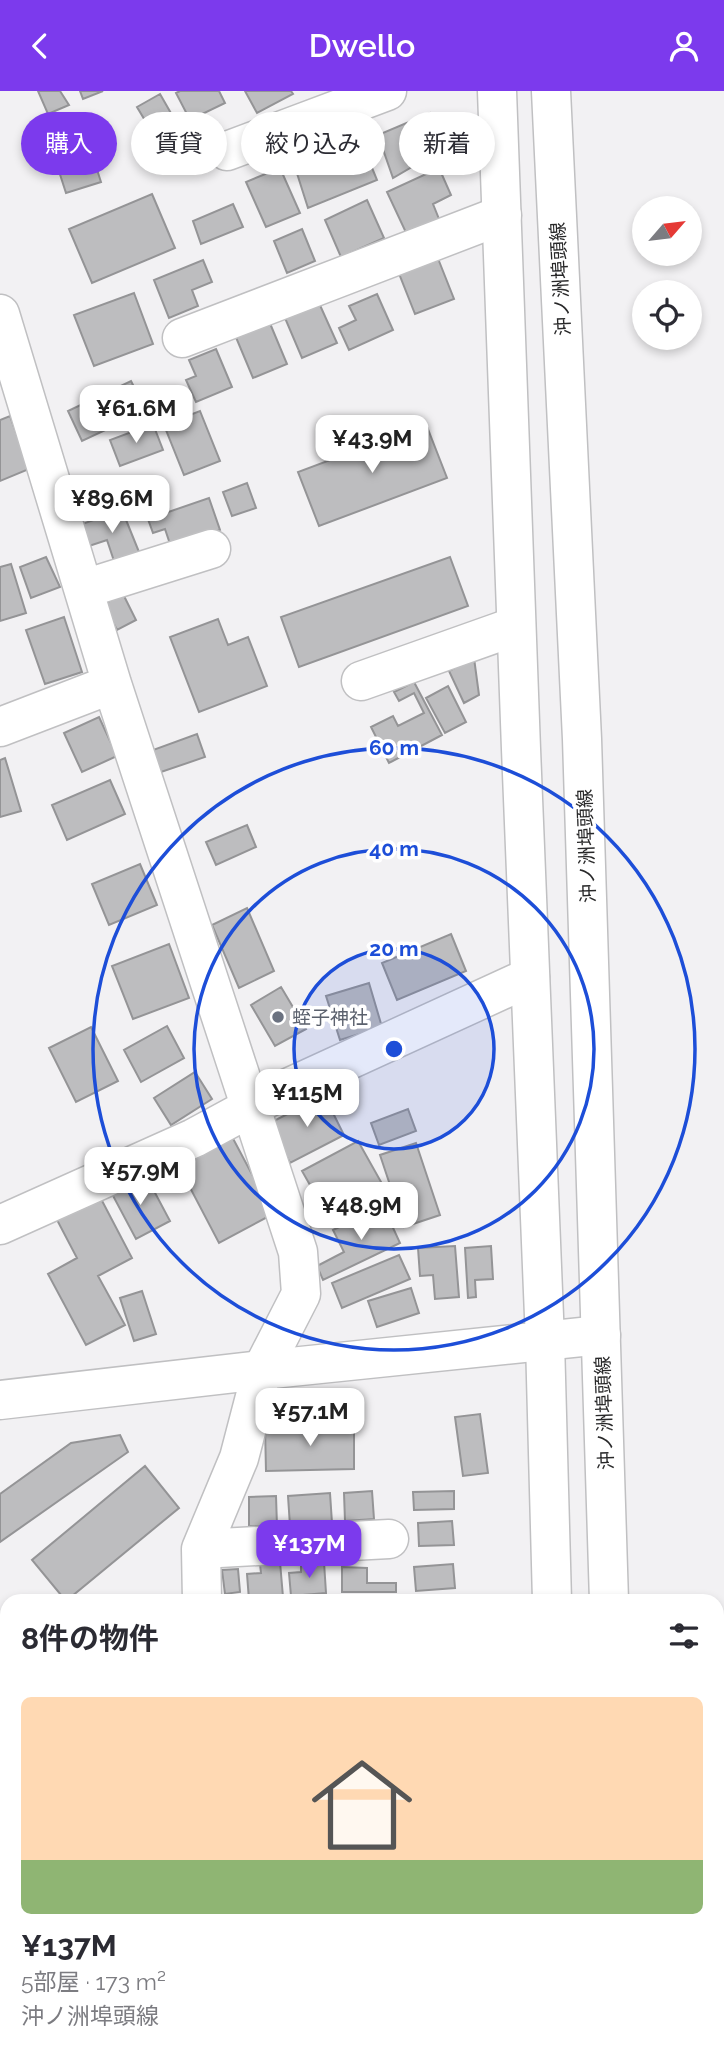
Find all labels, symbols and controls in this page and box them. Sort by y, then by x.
icon: back [21,27,59,65]
text: Dwello [309,27,415,64]
icon: person [665,27,703,65]
chip: 購入 [21,112,117,175]
chip: 賃貸 [131,112,227,175]
chip: 絞り込み [241,112,385,175]
chip: 新着 [399,112,495,175]
north arrow [632,196,702,266]
map controls [632,196,702,350]
street label: 沖ノ洲埠頭線 [546,221,574,337]
button: locate [632,280,702,350]
pin: ¥61.6M [79,385,193,445]
text: ¥61.6M [96,394,176,421]
pin: ¥43.9M [315,415,429,475]
text: ¥43.9M [332,424,412,451]
pin: ¥89.6M [55,475,169,535]
text: ¥89.6M [71,484,153,511]
text: 60 m [369,735,419,760]
street label: 沖ノ洲埠頭線 [573,789,599,903]
text: 40 m [369,836,419,861]
text: 20 m [369,936,419,961]
place label: 蛭子神社 [292,1006,368,1028]
marker: 蛭子神社 [270,1009,286,1025]
centre of rings [382,1037,406,1061]
pin: ¥115M [258,1069,356,1129]
text: ¥115M [271,1078,343,1105]
pin: ¥57.9M [83,1147,197,1207]
text: ¥57.9M [100,1156,180,1183]
pin: ¥48.9M [304,1183,418,1242]
text: ¥48.9M [320,1191,402,1218]
street label: 沖ノ洲埠頭線 [591,1356,617,1470]
pin: ¥57.1M [253,1389,367,1448]
text: ¥57.1M [271,1397,349,1424]
pin: ¥137M [260,1521,358,1580]
text: ¥137M [272,1529,346,1556]
icon: filters [665,1617,703,1655]
text: 8件の物件 [21,1621,159,1656]
icon: home [299,1742,425,1868]
text: ¥137M [21,1928,117,1963]
text: 5部屋 · 173 m² [21,1968,166,1995]
text: 沖ノ洲埠頭線 [21,2002,159,2029]

